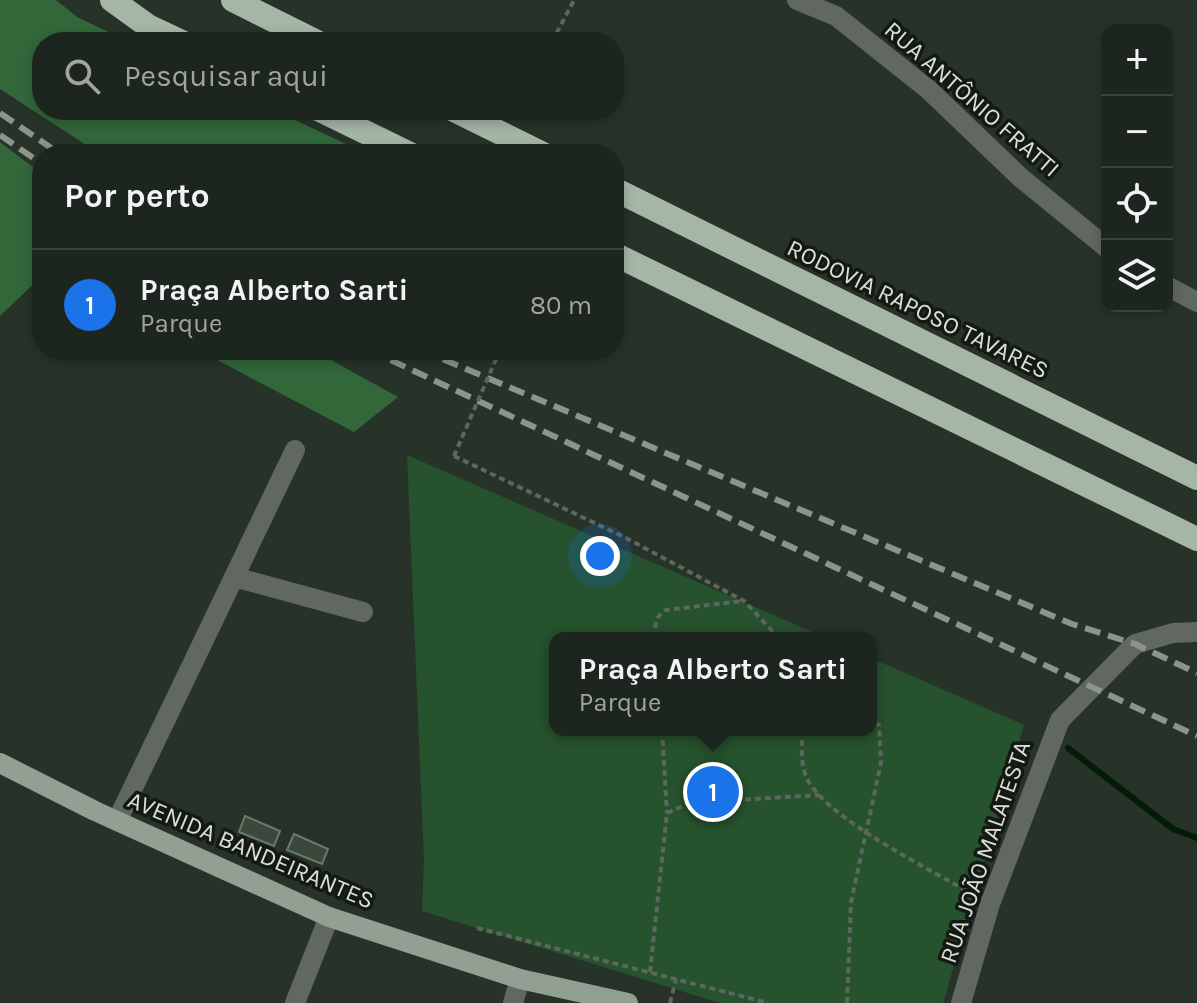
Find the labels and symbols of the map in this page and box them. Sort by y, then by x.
street label: RUA ANTÔNIO FRATTI [879,15,1066,183]
street label: RODOVIA RAPOSO TAVARES [783,233,1053,385]
your location [580,536,620,576]
street label: RUA JOÃO MALATESTA [934,737,1036,967]
pin: 1 [687,762,739,822]
street label: AVENIDA BANDEIRANTES [124,785,378,915]

